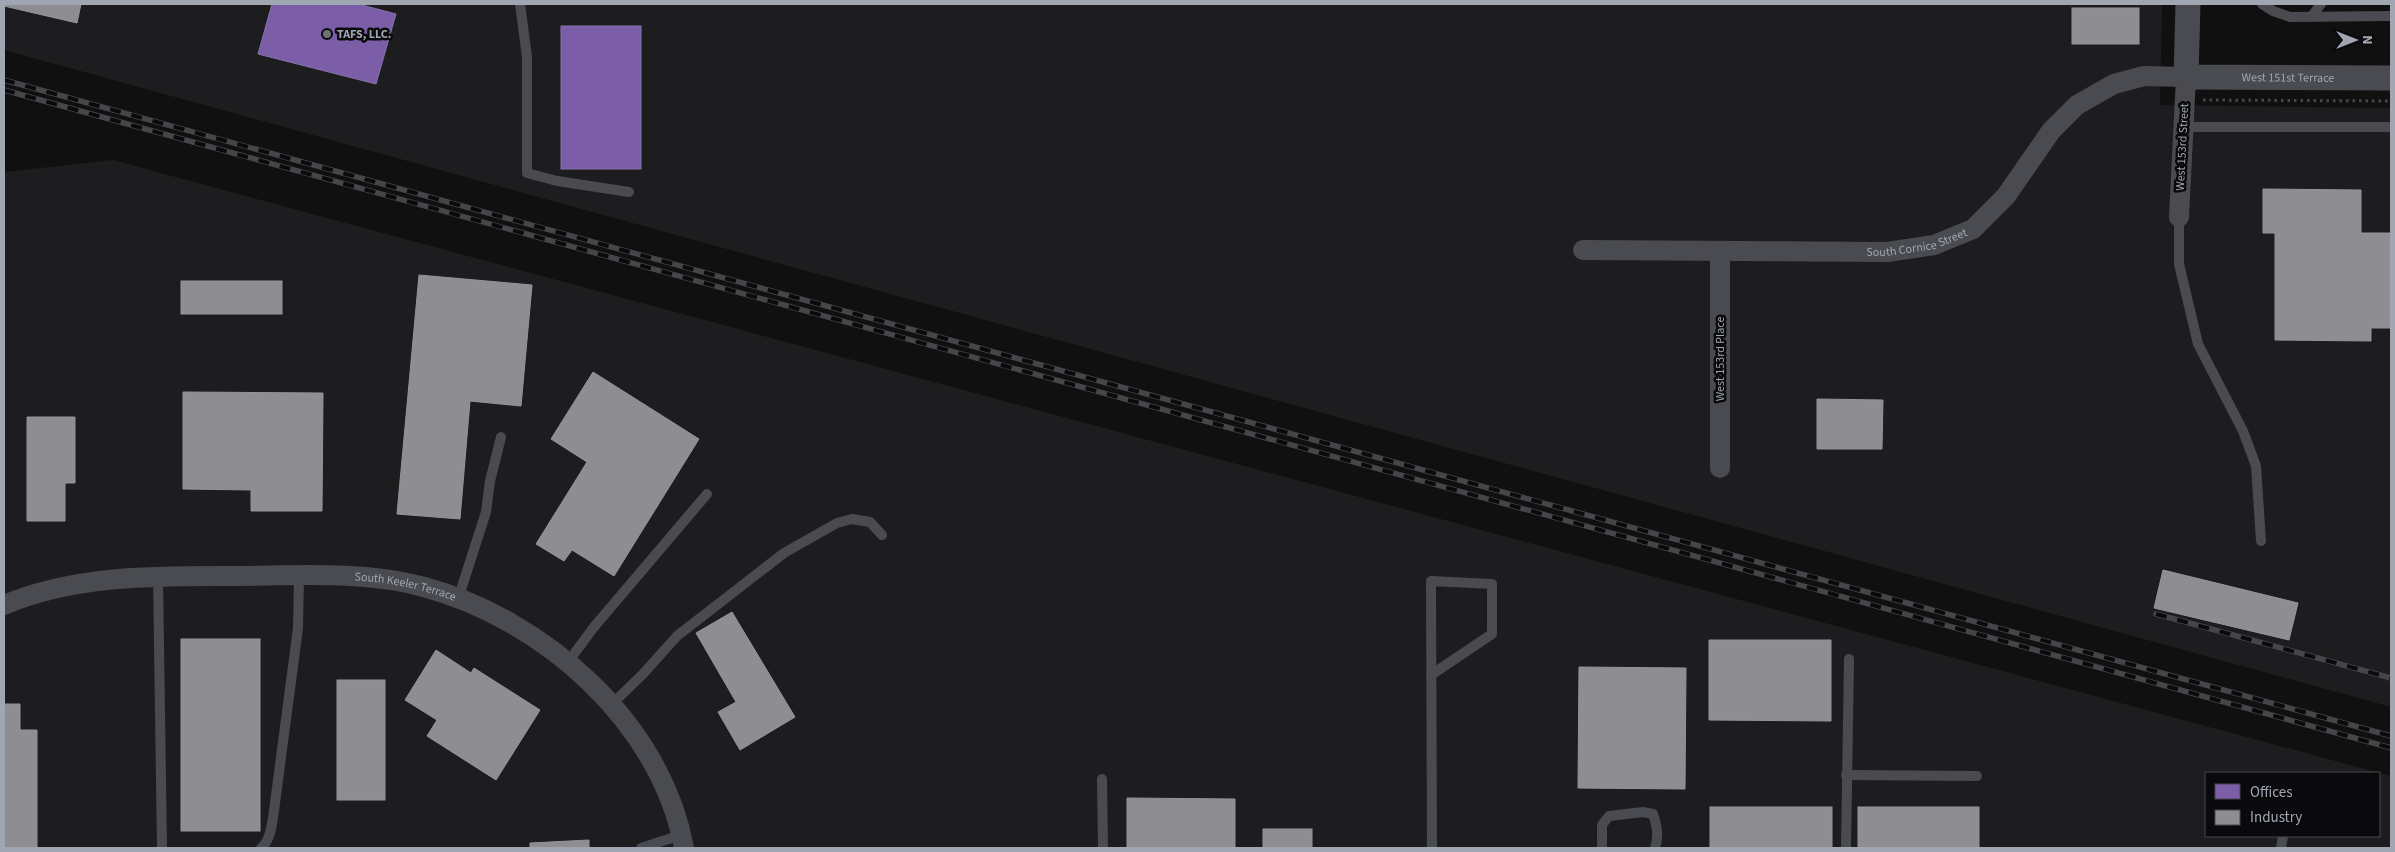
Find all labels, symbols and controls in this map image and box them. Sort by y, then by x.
north arrow [2330,15,2380,65]
place label: TAFS, LLC. [337,26,391,43]
marker: TAFS, LLC. [321,28,333,40]
text: N [2357,35,2377,45]
street label: West 151st Terrace [2242,69,2334,87]
street label: West 153rd Street [2172,103,2193,191]
street label: South Cornice Street [1866,224,1970,261]
street label: West 153rd Place [1712,317,1729,401]
street label: South Keeler Terrace [354,568,459,606]
legend [2205,772,2380,837]
text: Offices [2250,782,2293,803]
text: Industry [2250,807,2302,828]

